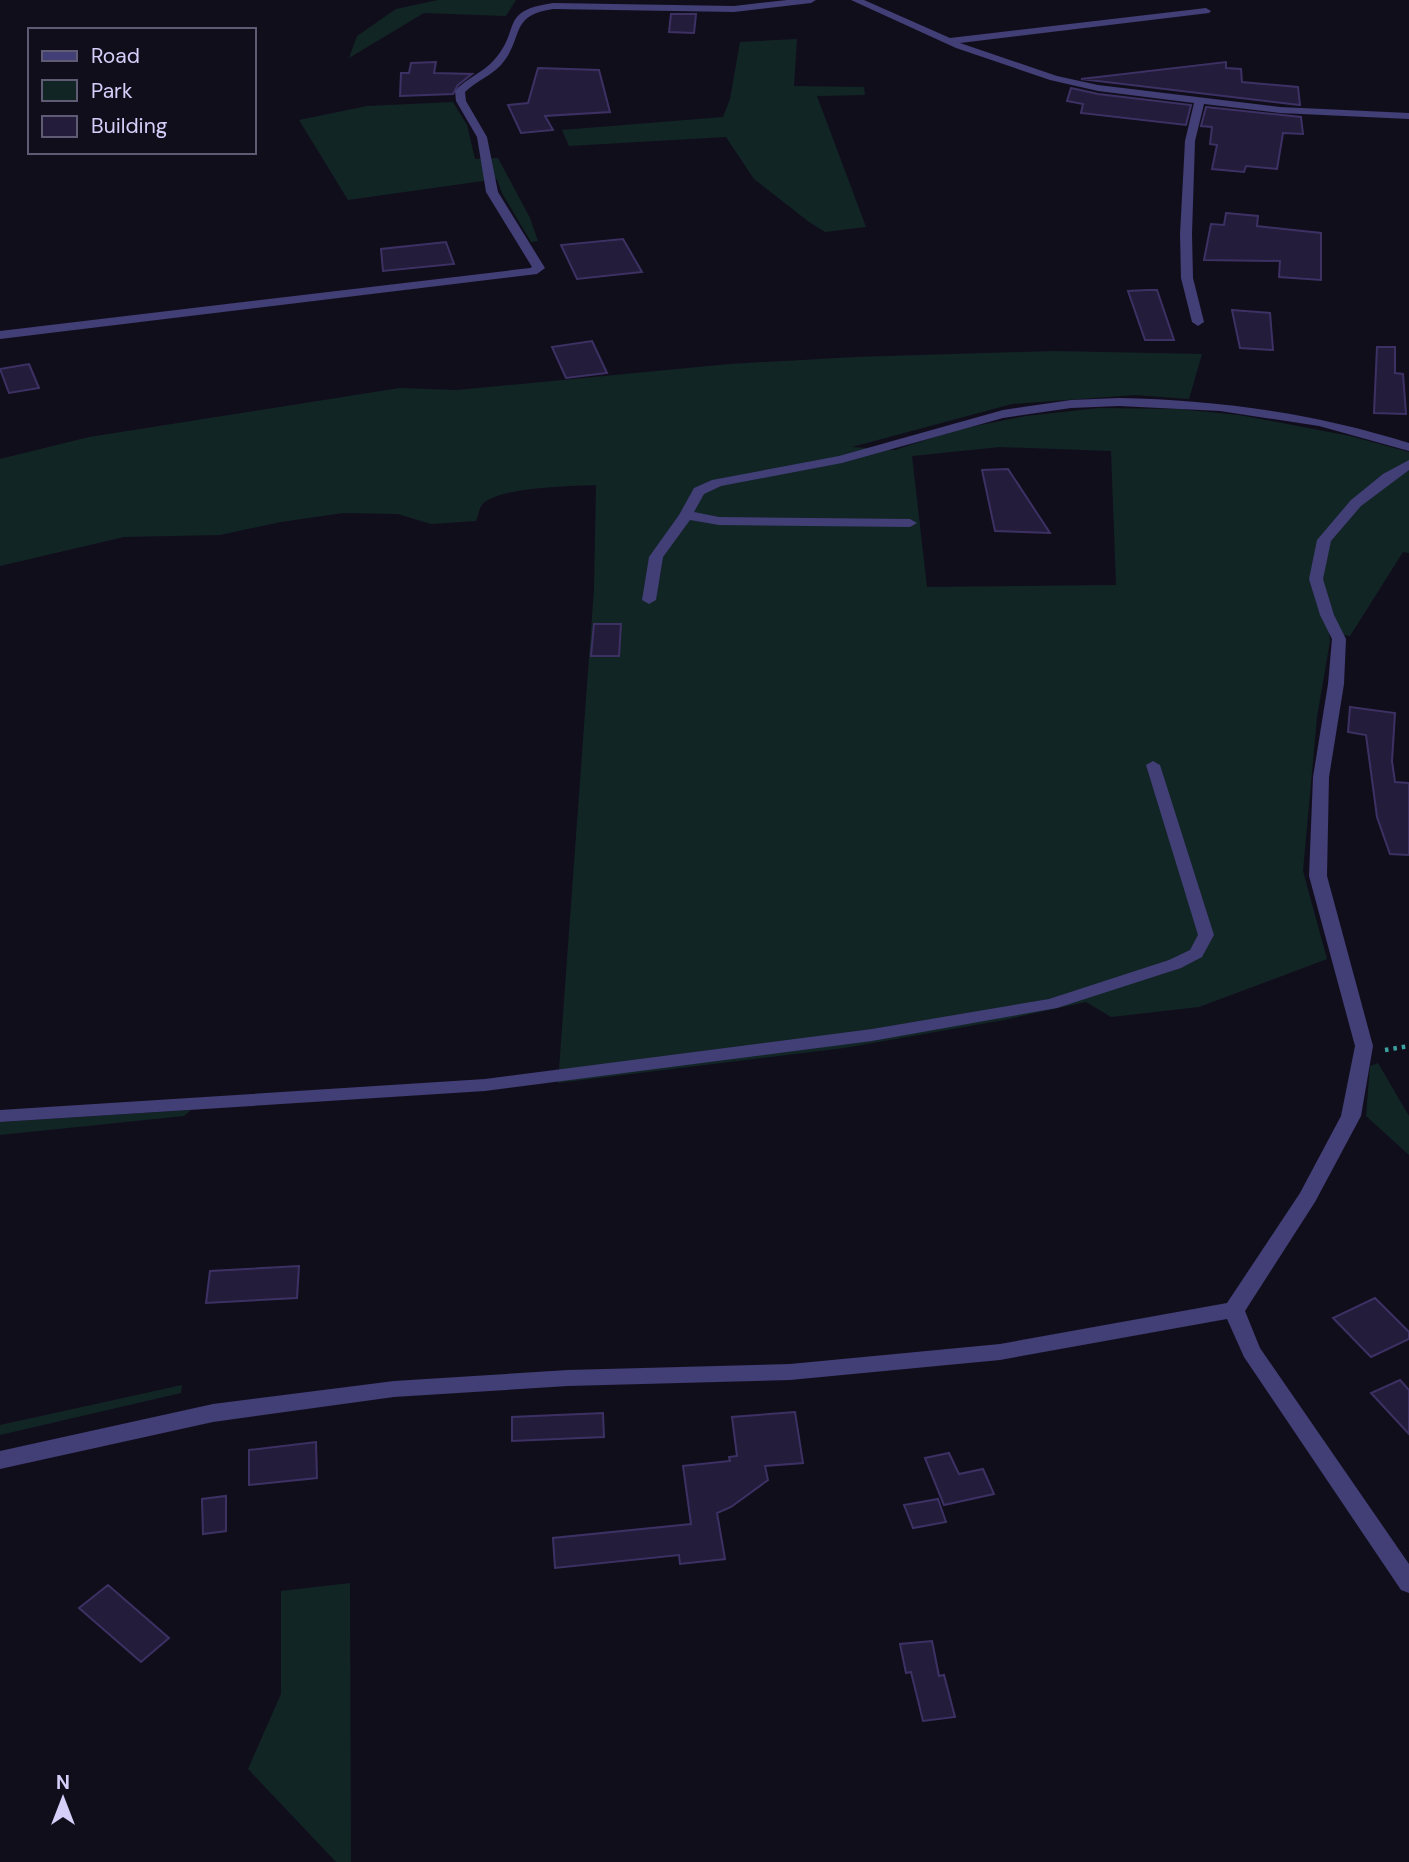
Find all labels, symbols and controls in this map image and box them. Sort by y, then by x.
legend [28,28,256,154]
text: Road [91,42,140,70]
text: Park [91,77,133,105]
text: Building [91,112,168,140]
north arrow [28,1764,98,1834]
text: N [56,1770,70,1795]

